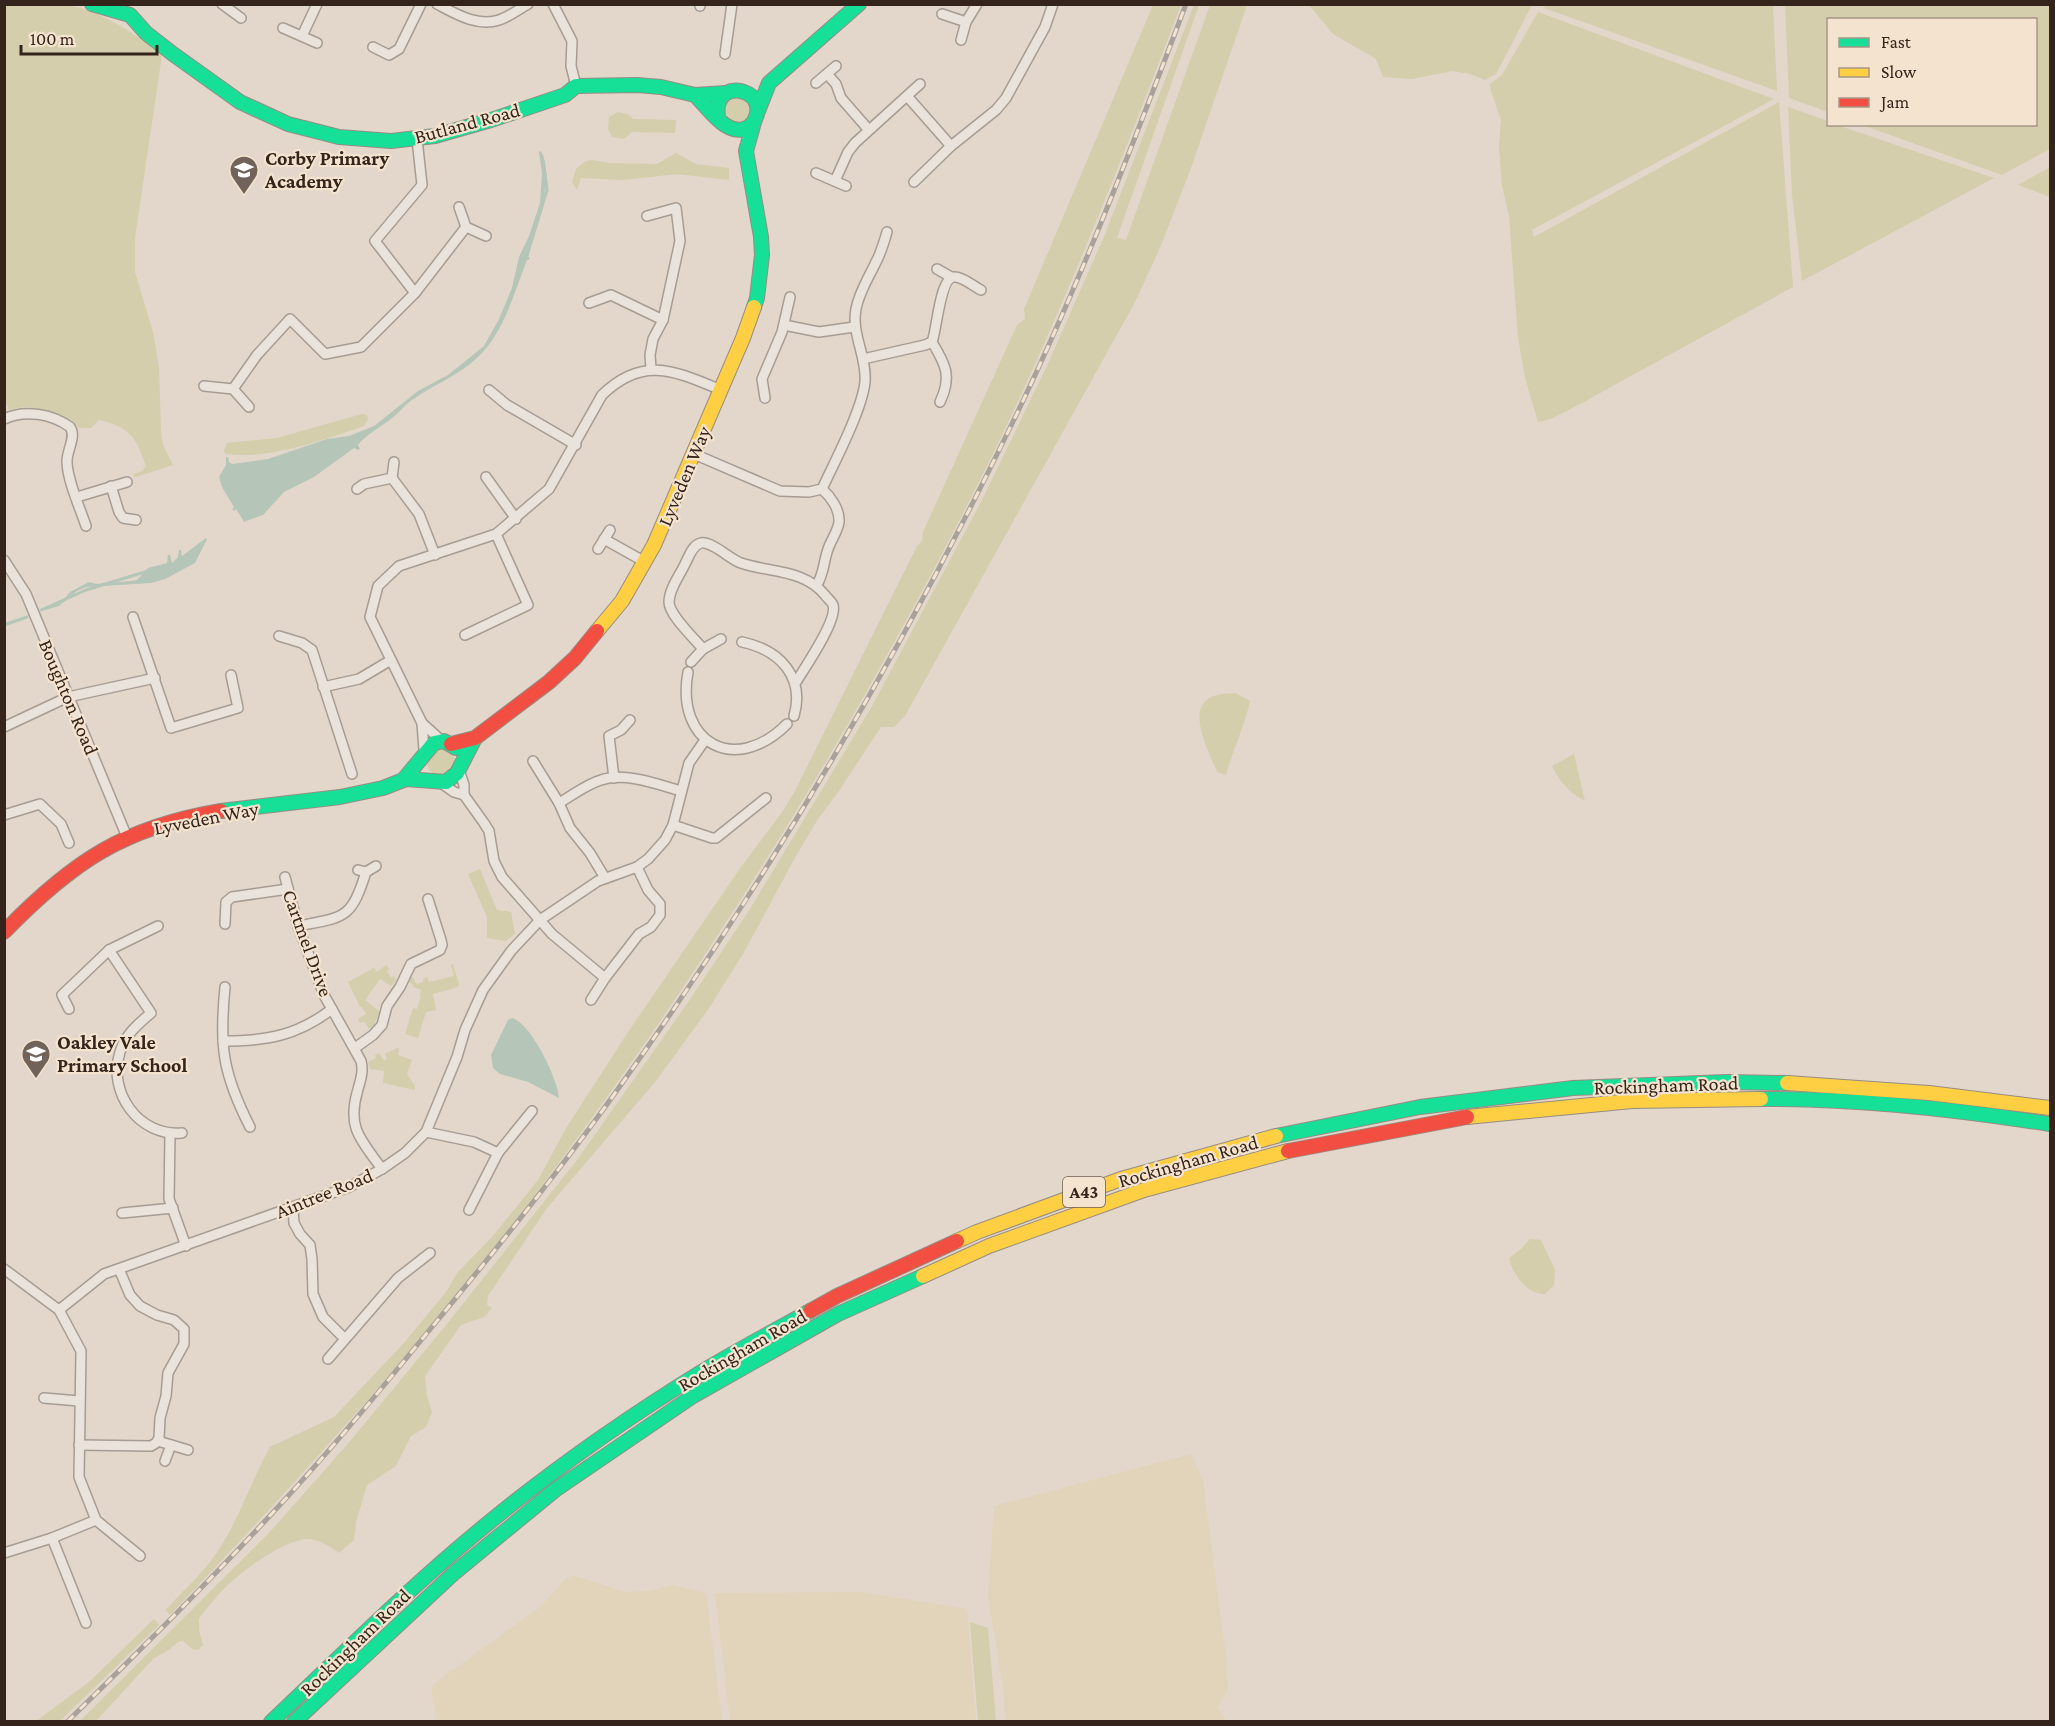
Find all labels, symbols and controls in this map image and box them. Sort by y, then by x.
scale bar [21,18,158,56]
legend [1827,18,2037,126]
text: 100 m [30,29,75,49]
text: Fast [1881,32,1912,52]
text: Slow [1881,62,1917,82]
text: Jam [1879,92,1910,112]
street label: Butland Road [412,98,523,148]
place label: Corby Primary Academy [264,147,389,192]
school or university icon: Corby Primary Academy [228,154,260,196]
street label: Lyveden Way [653,422,716,530]
street label: Boughton Road [34,636,103,759]
street label: Lyveden Way [152,797,261,840]
street label: Cartmel Drive [278,887,338,1000]
place label: Oakley Vale Primary School [57,1031,187,1076]
school or university icon: Oakley Vale Primary School [20,1038,52,1080]
street label: Rockingham Road [1593,1071,1739,1100]
street label: Rockingham Road [1116,1130,1261,1192]
street label: Aintree Road [272,1163,376,1222]
road number: A43 [1063,1177,1105,1207]
street label: Rockingham Road [674,1304,811,1397]
street label: Rockingham Road [295,1584,416,1701]

